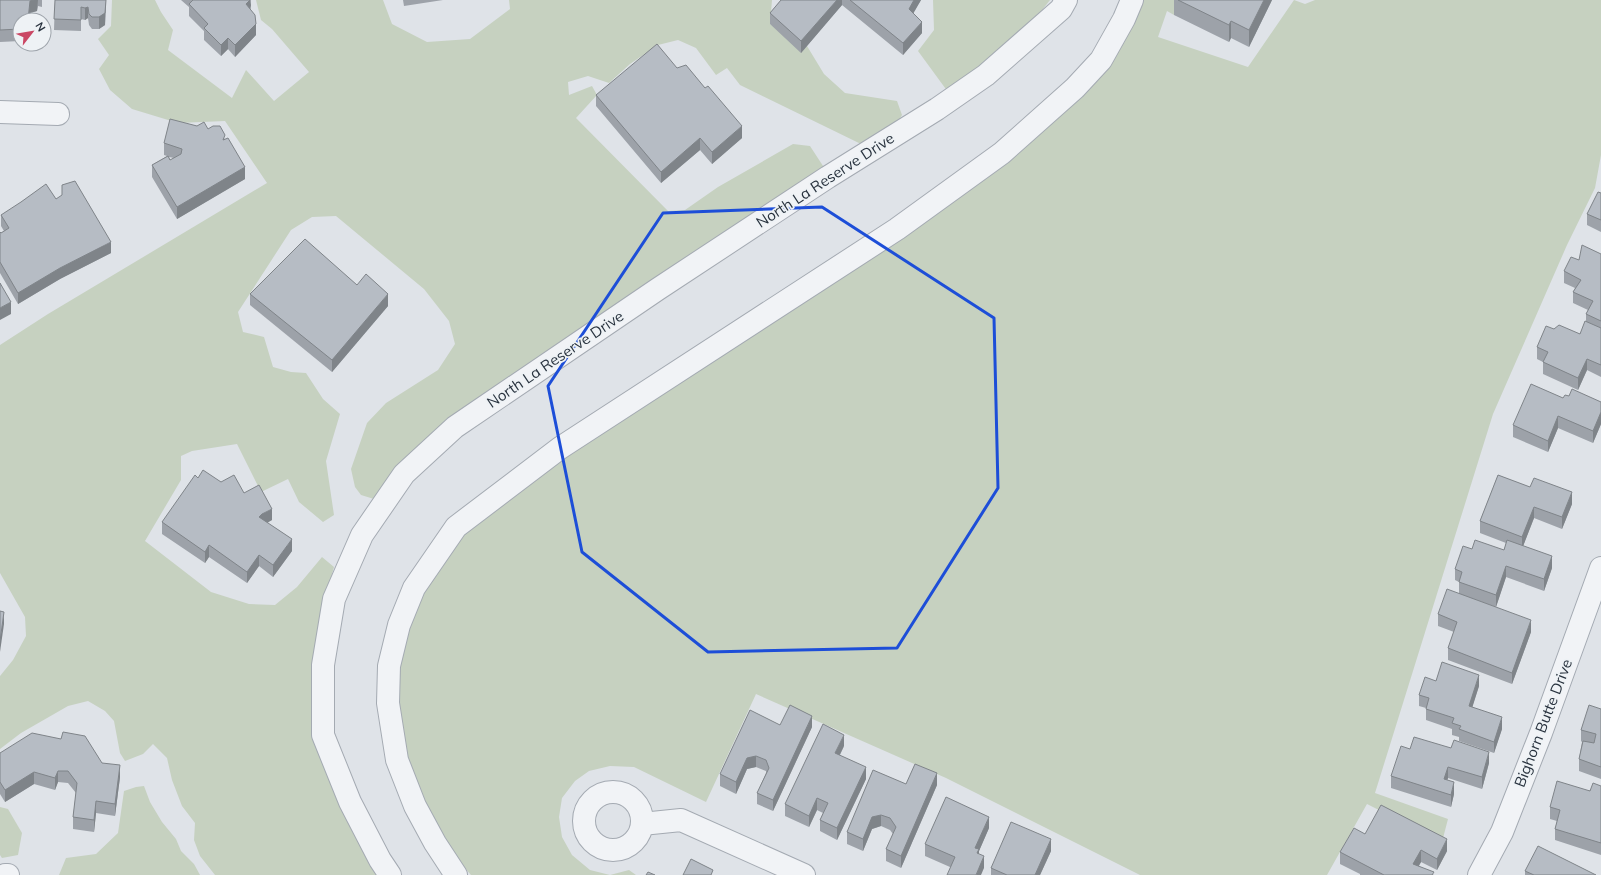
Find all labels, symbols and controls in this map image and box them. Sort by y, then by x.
north arrow [12,12,52,52]
text: N [32,20,49,34]
street label: North La Reserve Drive [752,128,898,232]
street label: North La Reserve Drive [483,306,627,412]
street label: Bighorn Butte Drive [1510,656,1576,790]

